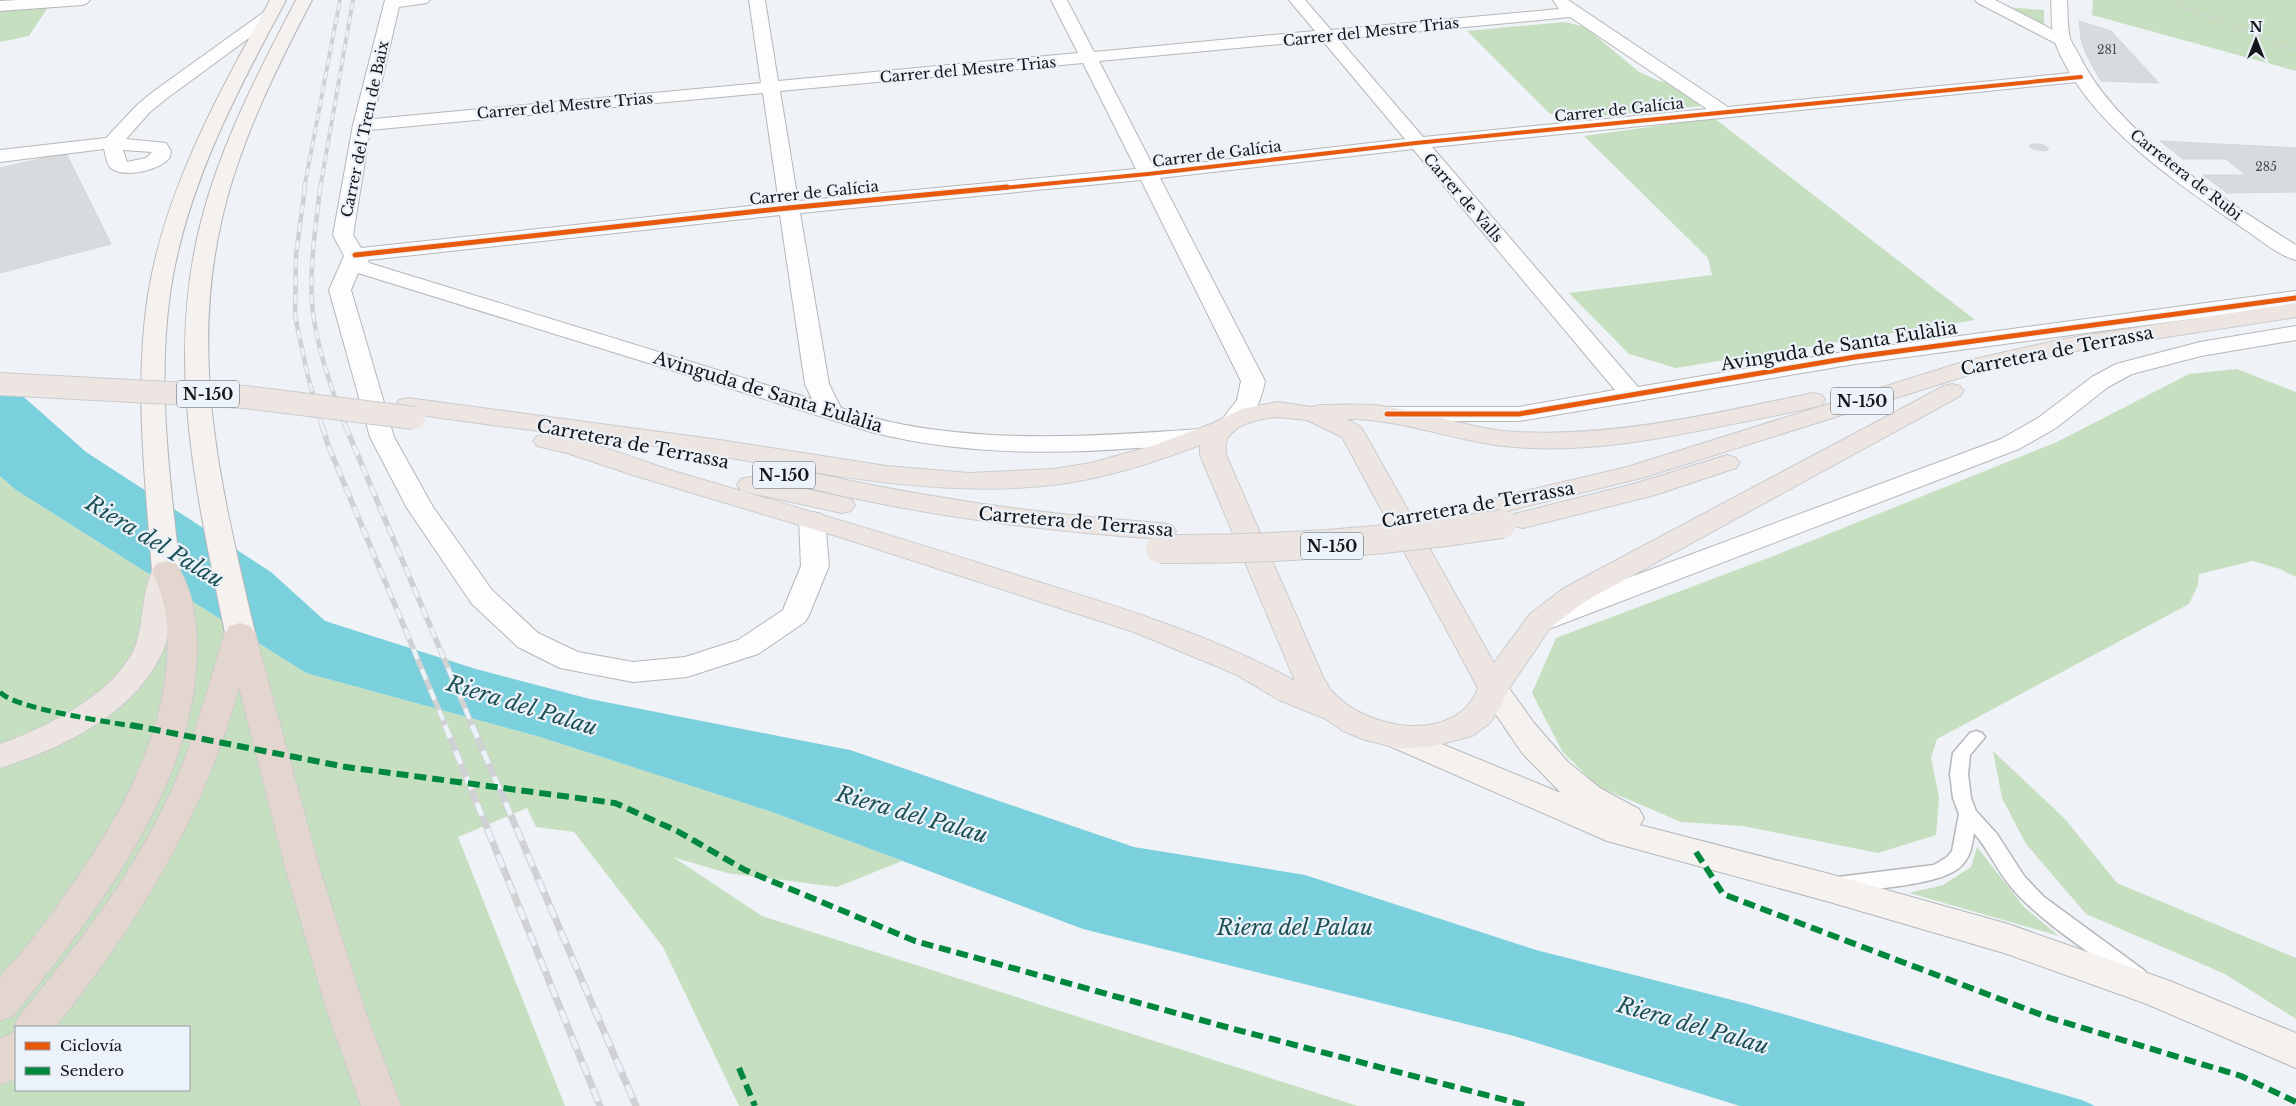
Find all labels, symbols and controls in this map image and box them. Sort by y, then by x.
street label: Carrer del Mestre Trias [1282,13,1460,50]
north arrow [2231,15,2281,65]
text: N [2249,18,2263,36]
street label: Carrer del Tren de Baix [337,39,393,219]
house number: 281 [2097,42,2117,57]
street label: Carrer del Mestre Trias [879,52,1057,87]
street label: Carrer del Mestre Trias [476,88,654,123]
street label: Carrer de Galícia [1553,93,1685,126]
street label: Carretera de Rubi [2127,125,2246,224]
street label: Carrer de Galícia [1151,136,1283,171]
street label: Carrer de Valls [1420,149,1507,246]
house number: 285 [2255,159,2277,174]
street label: Carrer de Galícia [748,176,880,209]
street label: Avinguda de Santa Eulàlia [1718,316,1959,376]
street label: Carretera de Terrassa [1959,322,2155,380]
street label: Avinguda de Santa Eulàlia [650,346,885,437]
road number: N-150 [177,380,239,408]
road number: N-150 [1831,388,1893,414]
street label: Carretera de Terrassa [535,415,731,473]
road number: N-150 [753,462,815,488]
street label: Carretera de Terrassa [1380,477,1576,533]
water label: Riera del Palau [80,489,229,593]
street label: Carretera de Terrassa [978,503,1174,541]
road number: N-150 [1301,532,1363,560]
water label: Riera del Palau [442,669,601,741]
water label: Riera del Palau [832,780,991,849]
water label: Riera del Palau [1216,914,1373,941]
water label: Riera del Palau [1613,991,1772,1060]
legend [15,1026,190,1091]
text: Ciclovía [60,1036,123,1055]
text: Sendero [60,1061,124,1080]

